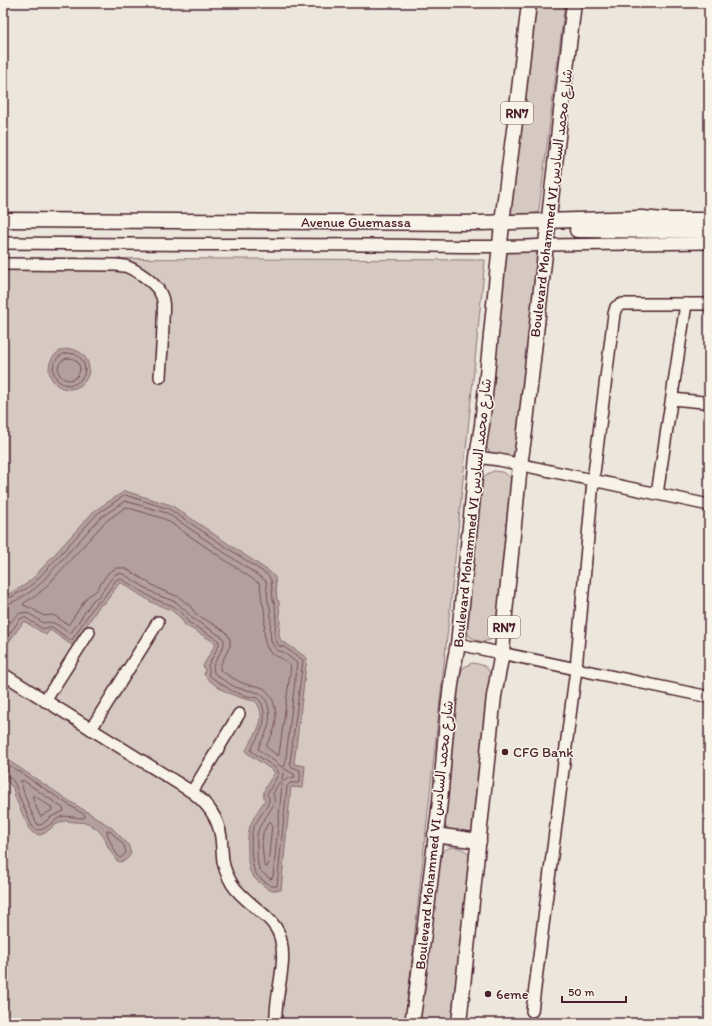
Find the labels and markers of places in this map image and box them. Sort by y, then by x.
place label: CFG Bank [513,744,573,761]
marker: CFG Bank [500,747,510,757]
place label: 6eme [496,986,529,1003]
marker: 6eme [483,989,493,999]

